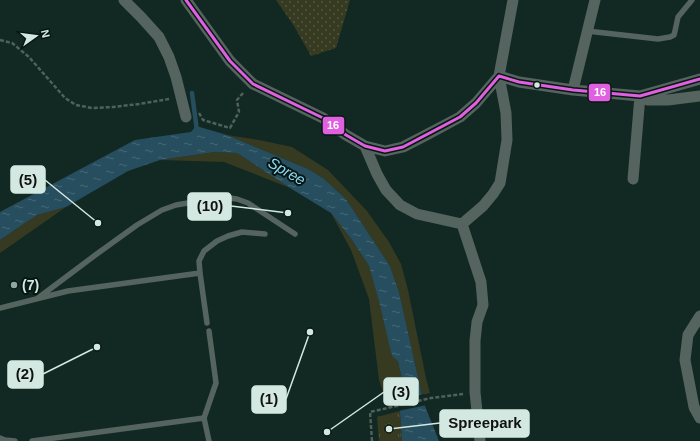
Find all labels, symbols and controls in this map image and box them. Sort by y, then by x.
north arrow [16,16,56,56]
text: N [39,28,52,39]
unlabelled marker [532,80,542,90]
line badge: 16 [588,83,611,102]
text: 16 [594,86,606,98]
line badge: 16 [322,116,345,135]
text: 16 [327,119,339,131]
water label: Spree [265,154,309,188]
callout: (5) [11,166,45,193]
text: (5) [19,171,37,188]
callout: (10) [188,193,231,220]
text: (10) [197,197,223,214]
place label: (7) [22,277,39,293]
marker: (7) [9,280,19,290]
callout: (2) [8,361,43,388]
text: (2) [16,365,34,382]
callout: (3) [384,378,418,405]
text: (3) [392,383,410,400]
callout: (1) [252,386,286,413]
text: (1) [260,390,278,407]
callout: Spreepark [440,410,529,437]
text: Spreepark [448,414,522,431]

